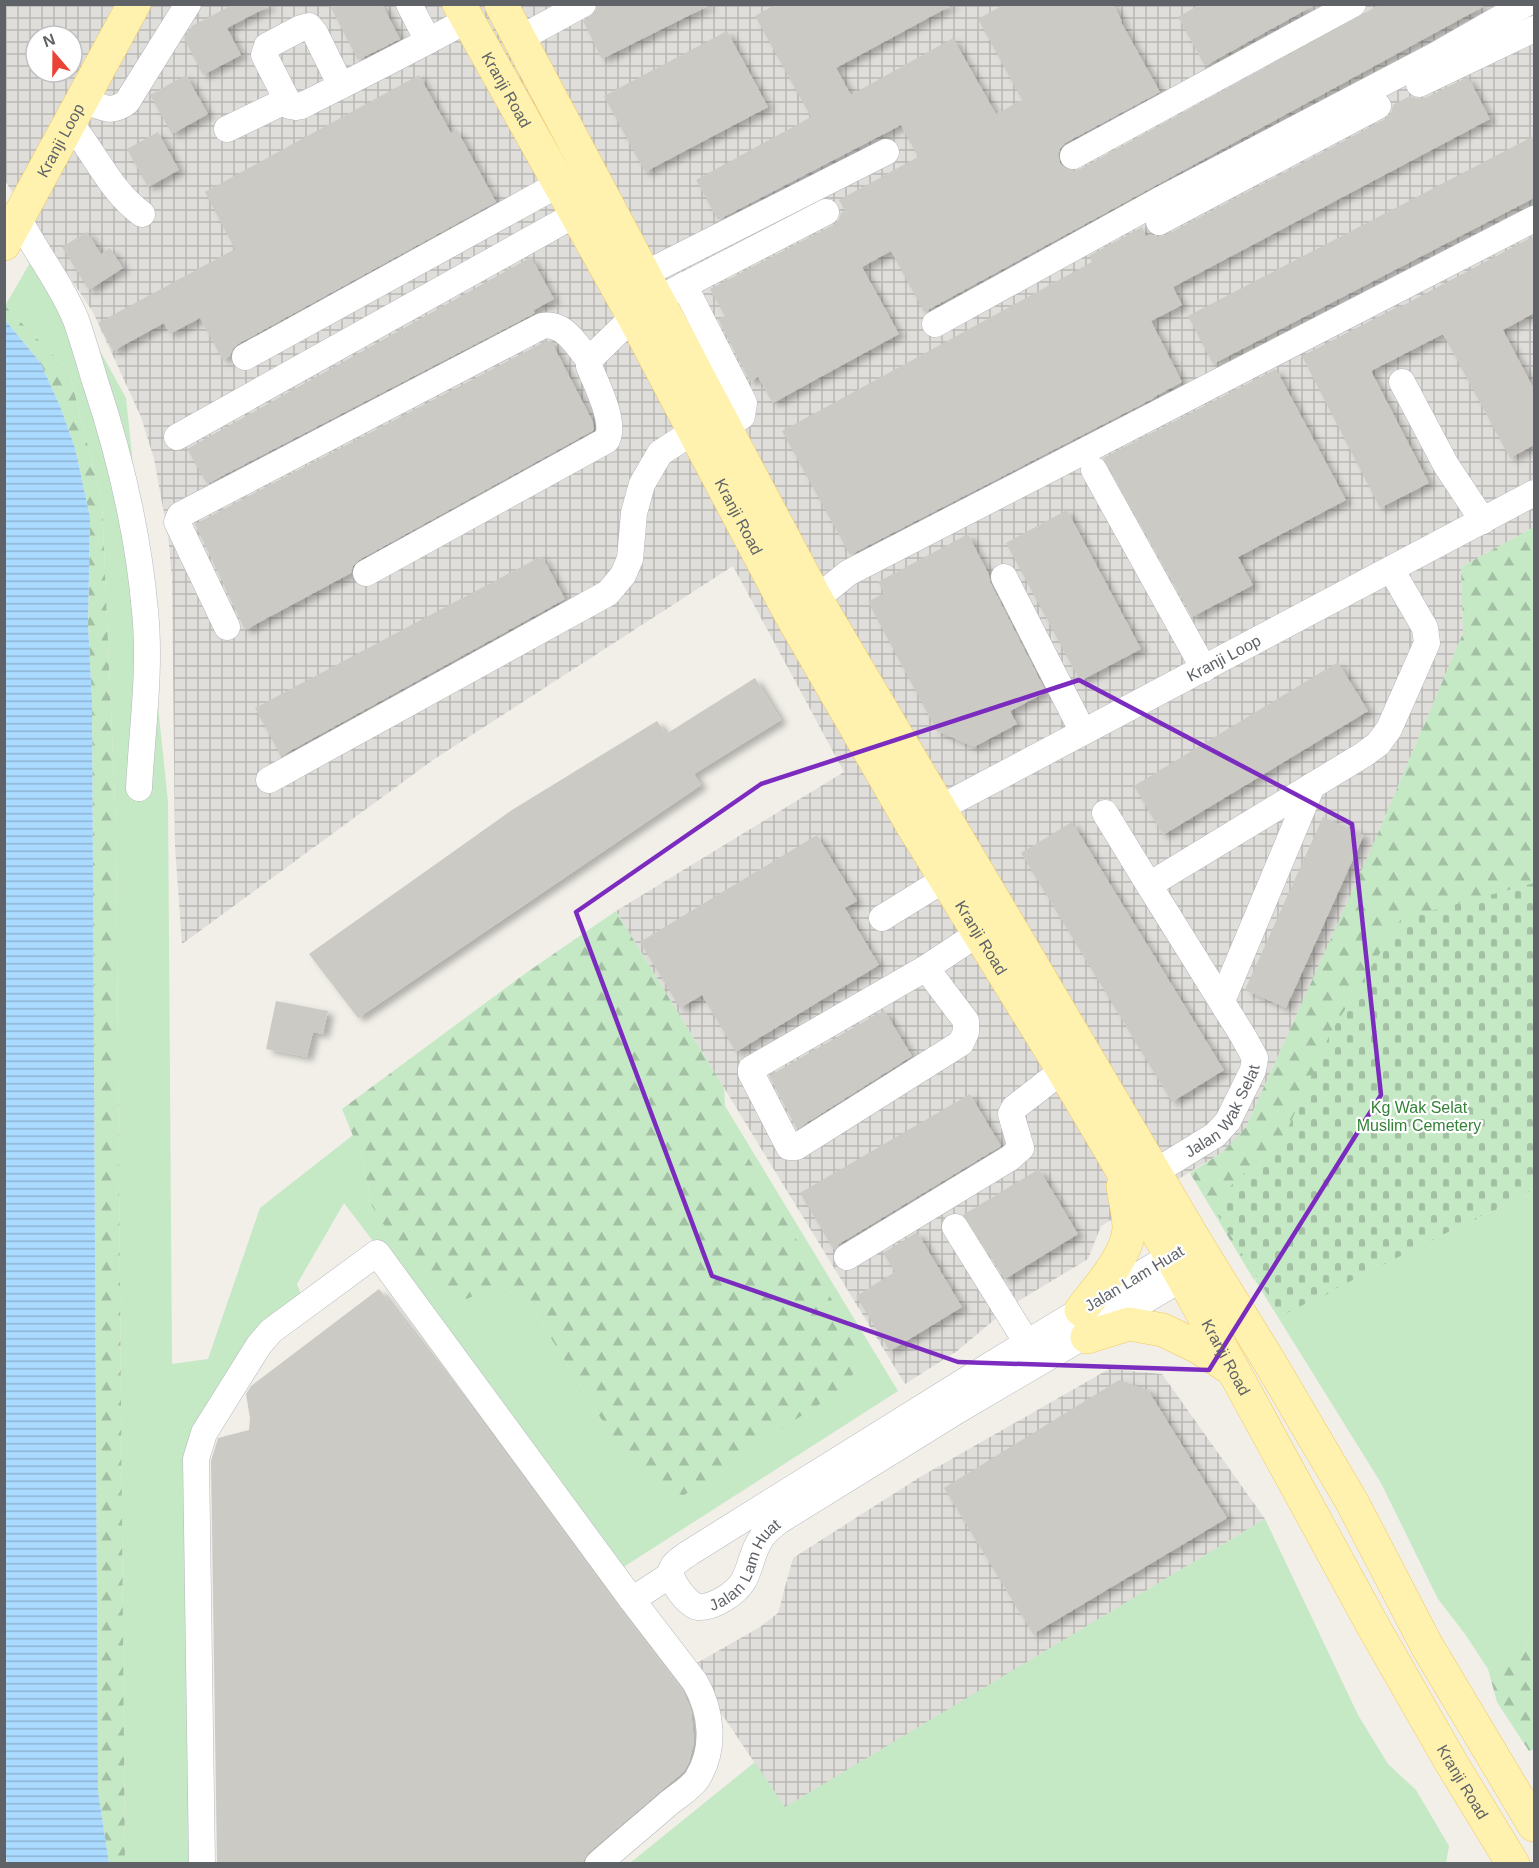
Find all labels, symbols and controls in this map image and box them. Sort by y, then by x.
north arrow [24,24,84,84]
text: N [41,30,57,50]
street label: Kranji Road [479,49,534,130]
street label: Kranji Loop [34,101,87,180]
street label: Kranji Road [712,476,766,558]
street label: Kranji Loop [1184,632,1264,685]
street label: Kranji Road [952,898,1010,978]
street label: Jalan Wak Selat [1182,1063,1263,1161]
park label: Kg Wak Selat Muslim Cemetery [1357,1099,1481,1134]
street label: Jalan Lam Huat [1082,1242,1187,1315]
street label: Kranji Road [1198,1317,1253,1398]
street label: Jalan Lam Huat [707,1515,784,1614]
street label: Kranji Road [1434,1742,1491,1822]

